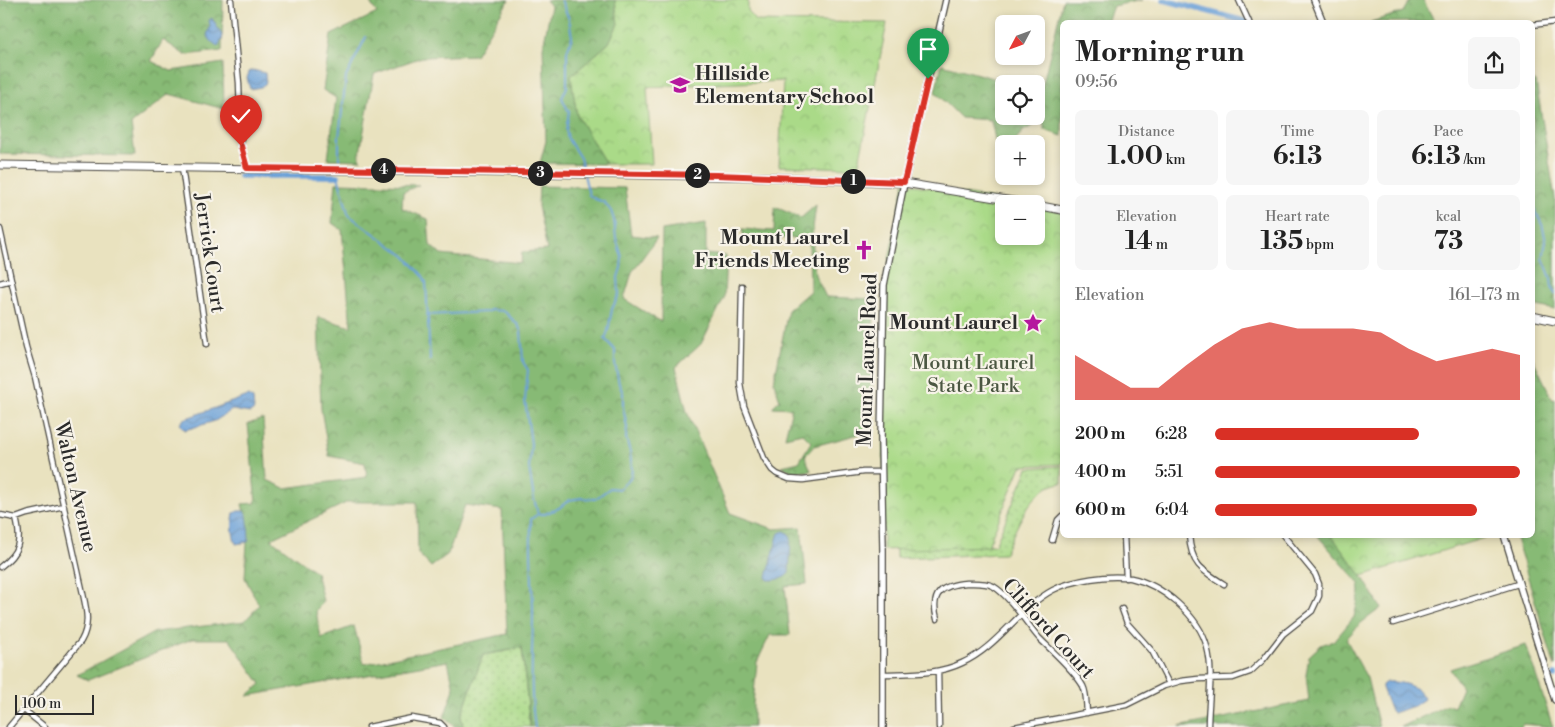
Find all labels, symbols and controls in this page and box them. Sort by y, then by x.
north arrow [995,15,1045,65]
map controls [995,15,1045,245]
pin [907,28,949,79]
icon: arrive [914,35,942,63]
text: Morning run [1075,35,1244,70]
button: share [1468,37,1520,89]
place label: Hillside Elementary School [695,62,874,110]
text: 09:56 [1075,72,1117,92]
school or university icon: Hillside Elementary School [669,74,691,96]
button: locate [995,75,1045,125]
pin [220,95,262,146]
icon: check [227,102,255,130]
text: Distance [1118,123,1175,141]
text: Time [1281,123,1314,141]
text: Pace [1433,123,1464,141]
button: + [995,135,1045,185]
text: 1.00 [1108,141,1163,172]
text: 6:13 [1273,141,1322,172]
text: 6:13 [1411,141,1461,172]
text: km [1163,151,1185,169]
text: /km [1461,151,1486,169]
pin: 4 [370,158,396,182]
pin: 3 [528,160,552,186]
text: 4 [379,161,388,179]
pin: 2 [684,162,710,188]
text: 3 [536,164,545,182]
text: 2 [693,166,702,184]
pin: 1 [840,168,866,194]
text: 1 [850,172,857,190]
street label: Jerrick Court [188,191,230,314]
button: − [995,195,1045,245]
text: Elevation [1116,208,1177,226]
text: Heart rate [1265,208,1330,226]
text: kcal [1436,208,1461,226]
place label: Mount Laurel Friends Meeting [694,226,850,274]
text: 14 [1125,226,1153,257]
text: 135 [1261,226,1303,257]
text: 73 [1434,226,1463,257]
text: m [1153,236,1168,254]
text: bpm [1303,236,1334,254]
church icon: Mount Laurel Friends Meeting [853,239,875,261]
street label: Mount Laurel Road [852,272,884,447]
text: Elevation [1075,285,1144,305]
text: 161–173 m [1449,285,1520,305]
place label: Mount Laurel [889,311,1018,336]
place icon: Mount Laurel [1022,312,1044,334]
park label: Mount Laurel State Park [912,351,1034,399]
street label: Walton Avenue [48,418,102,555]
text: 200 m [1075,424,1125,444]
text: 6:28 [1155,424,1187,444]
text: 400 m [1075,462,1126,482]
text: 5:51 [1155,462,1183,482]
text: 600 m [1075,500,1125,520]
text: 6:04 [1155,500,1188,520]
street label: Clifford Court [996,574,1100,684]
scale bar [15,692,94,715]
text: 100 m [22,695,61,713]

